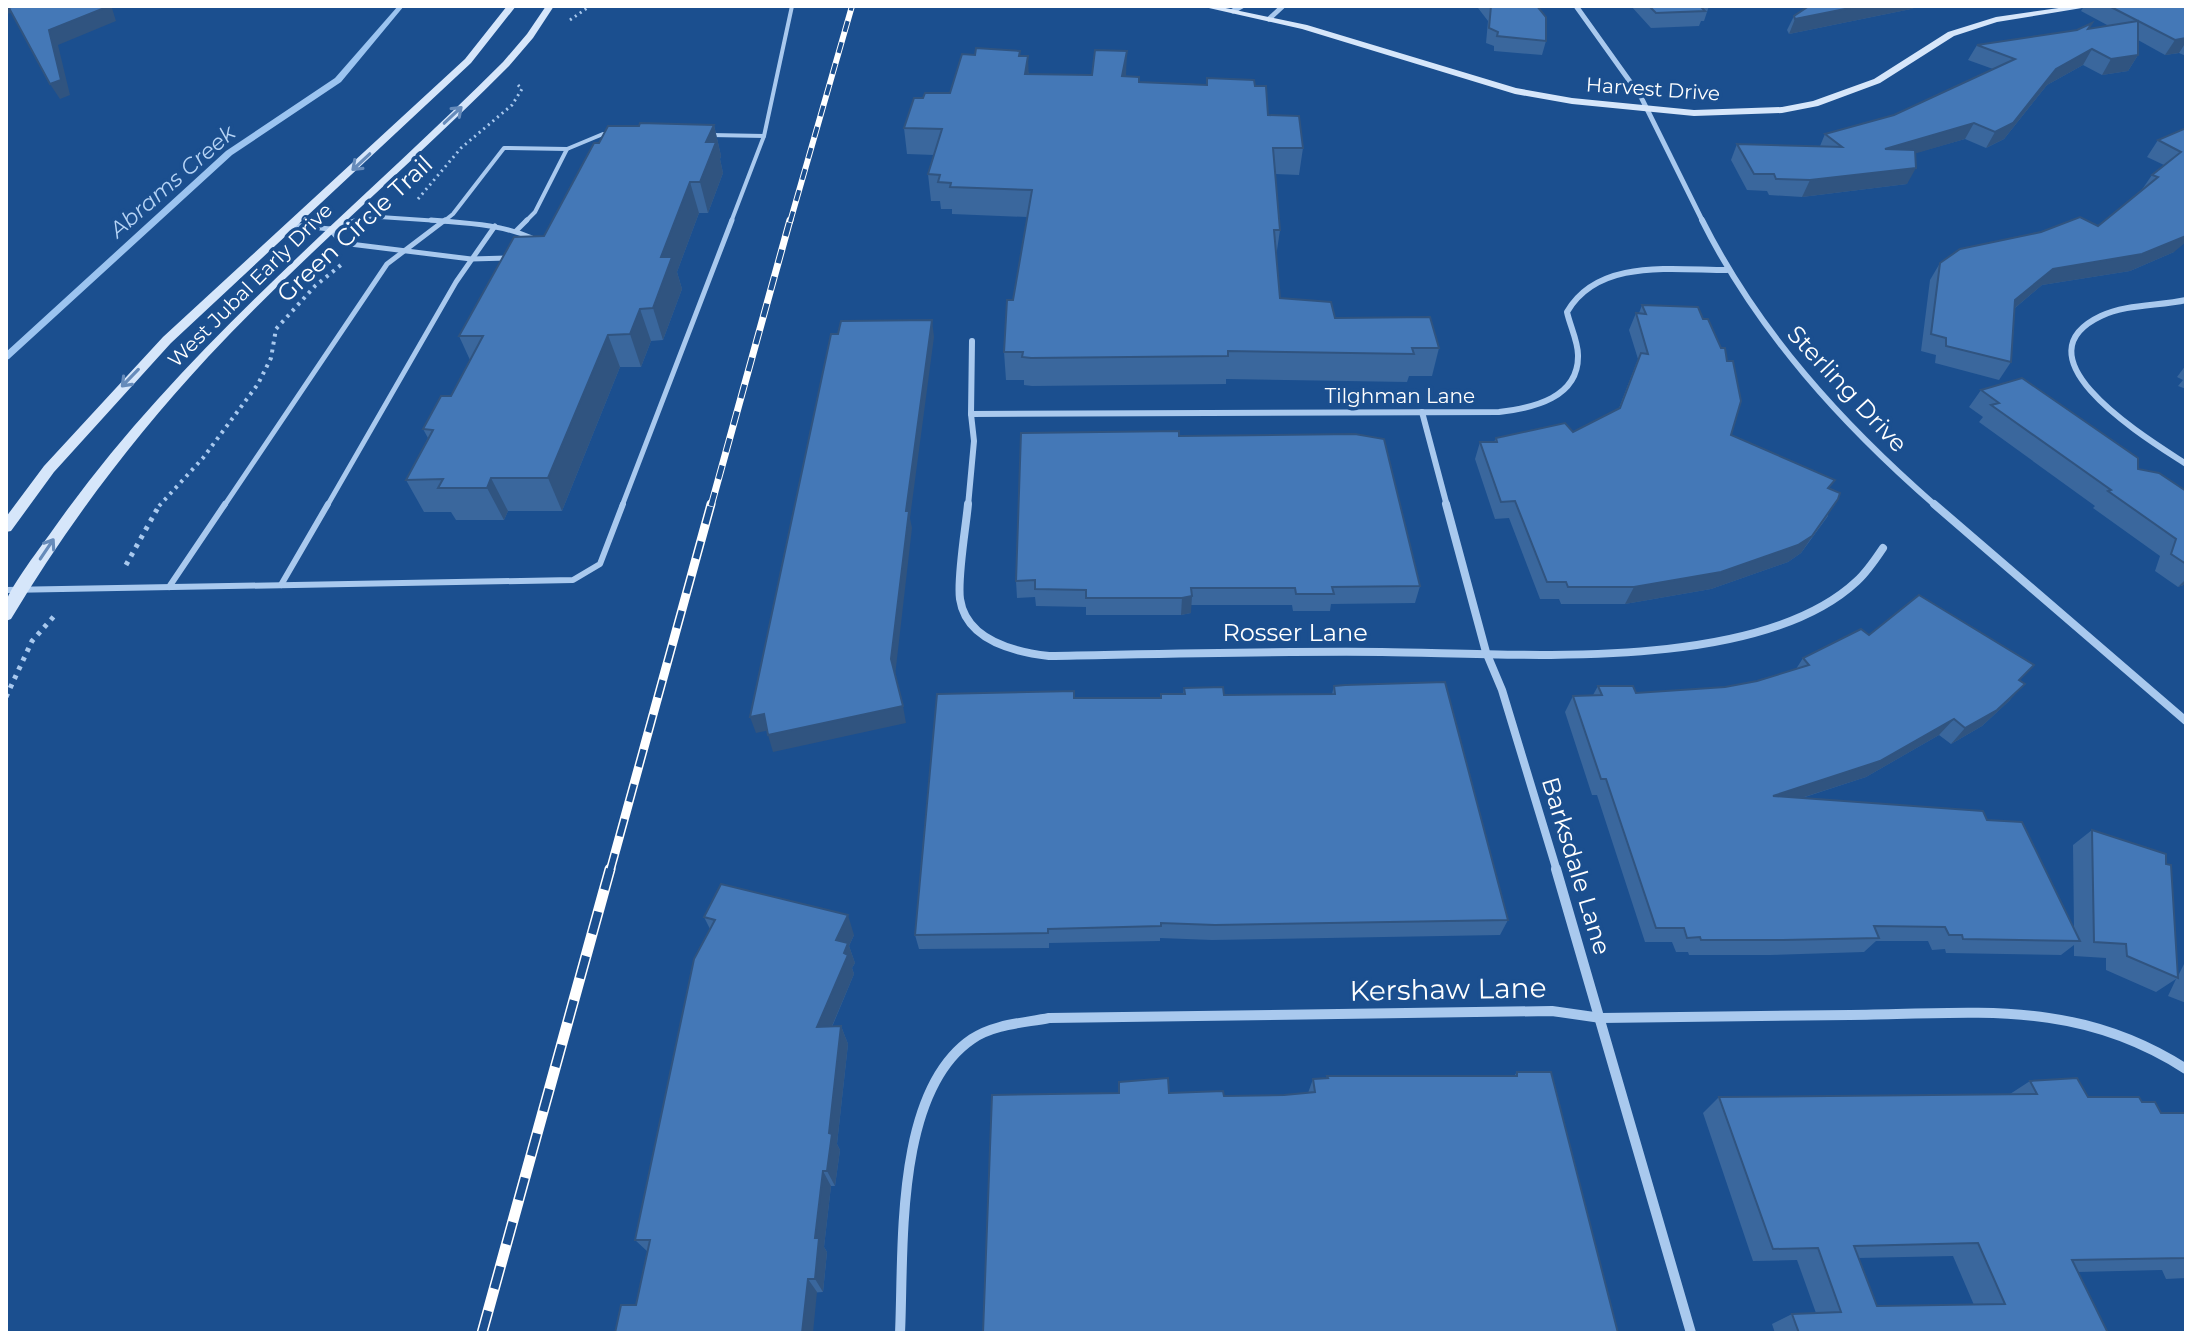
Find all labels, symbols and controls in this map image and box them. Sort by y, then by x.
street label: Harvest Drive [1585,72,1721,106]
one-way arrow [442,106,462,124]
water label: Abrams Creek [102,119,242,245]
street label: Green Circle Trail [271,149,438,308]
one-way arrow [351,153,371,172]
street label: West Jubal Early Drive [163,198,337,372]
street label: Sterling Drive [1781,319,1913,458]
one-way arrow [121,368,140,387]
street label: Tilghman Lane [1325,384,1475,408]
one-way arrow [39,539,56,561]
street label: Rosser Lane [1222,618,1368,647]
street label: Barksdale Lane [1536,774,1617,958]
street label: Kershaw Lane [1349,970,1547,1008]

